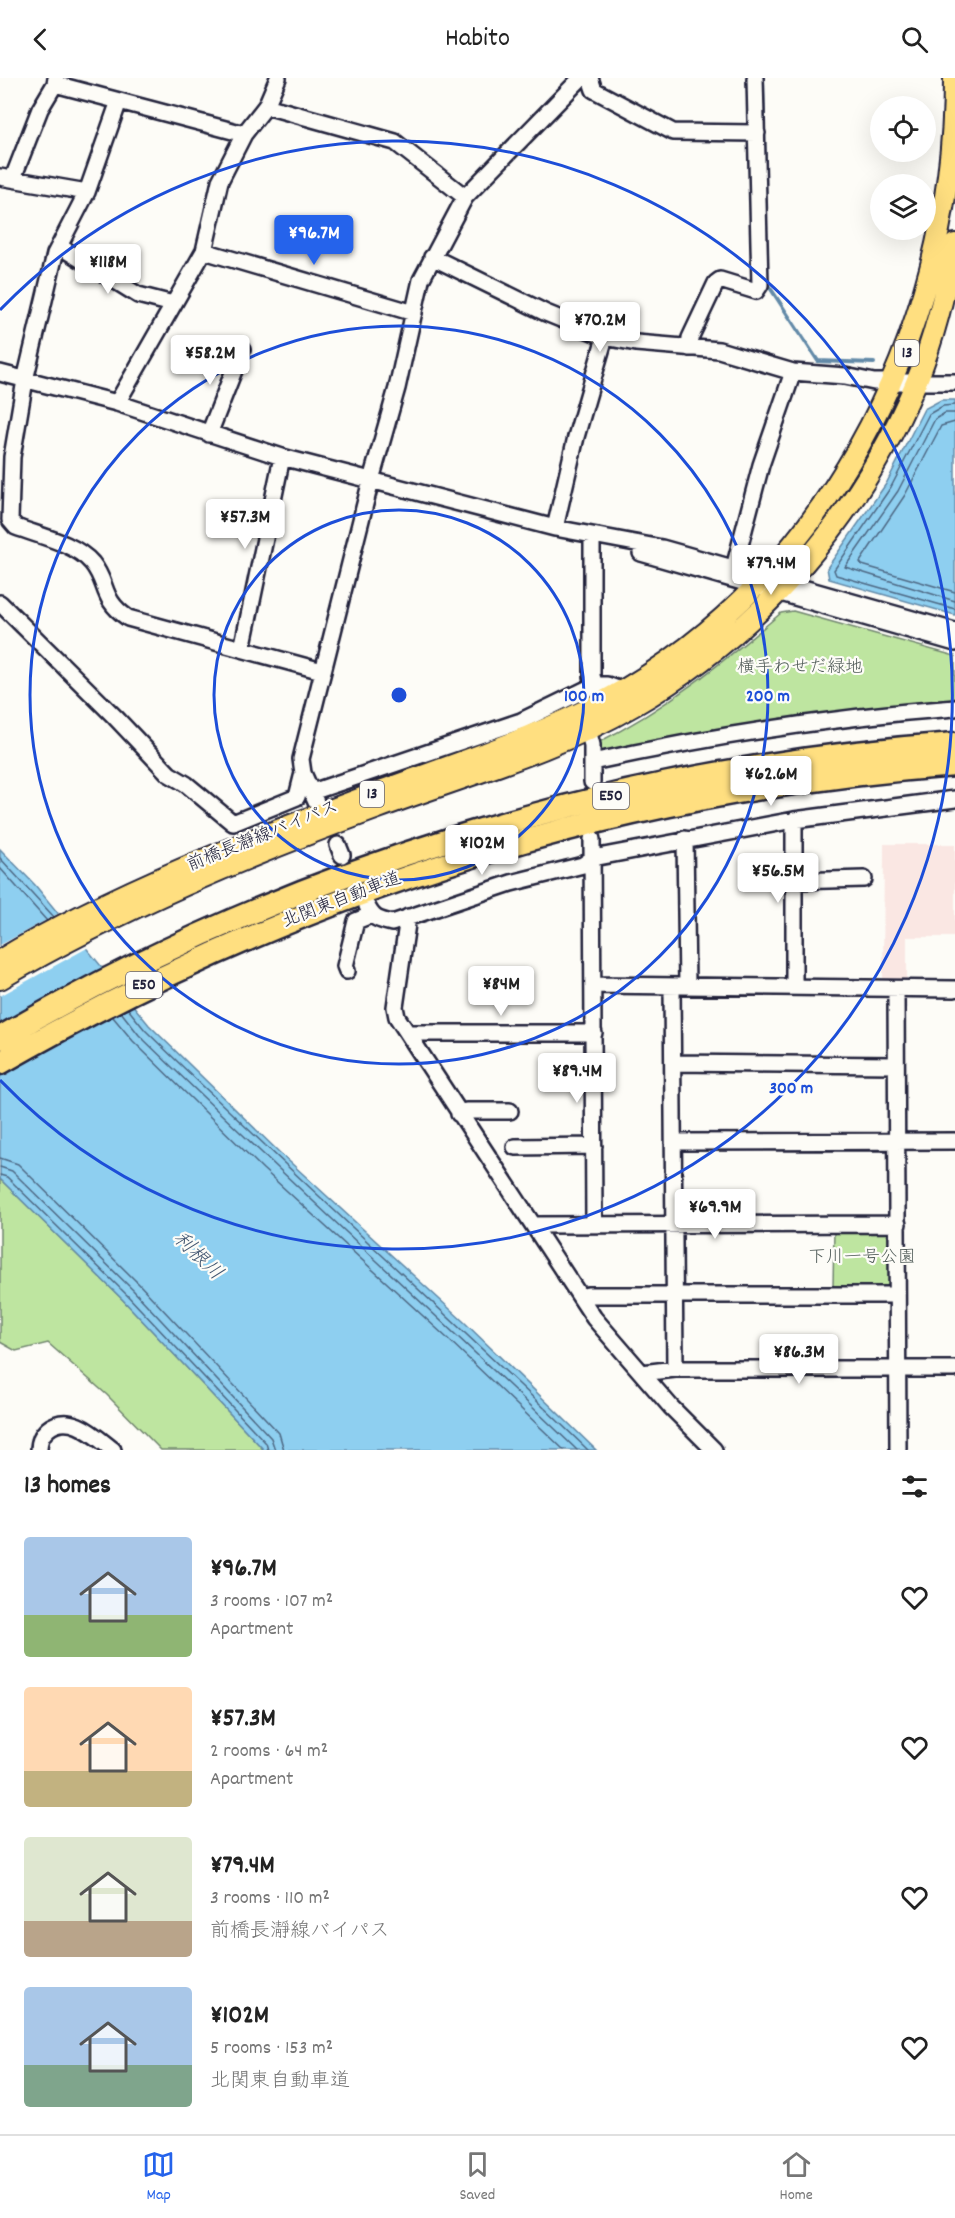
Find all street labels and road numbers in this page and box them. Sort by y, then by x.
road number: 13 [895,340,919,366]
road number: 13 [360,781,384,807]
road number: E50 [593,783,629,809]
street label: 前橋長瀞線バイパス [183,795,343,879]
street label: 北関東自動車道 [279,867,405,935]
road number: E50 [126,972,162,998]

